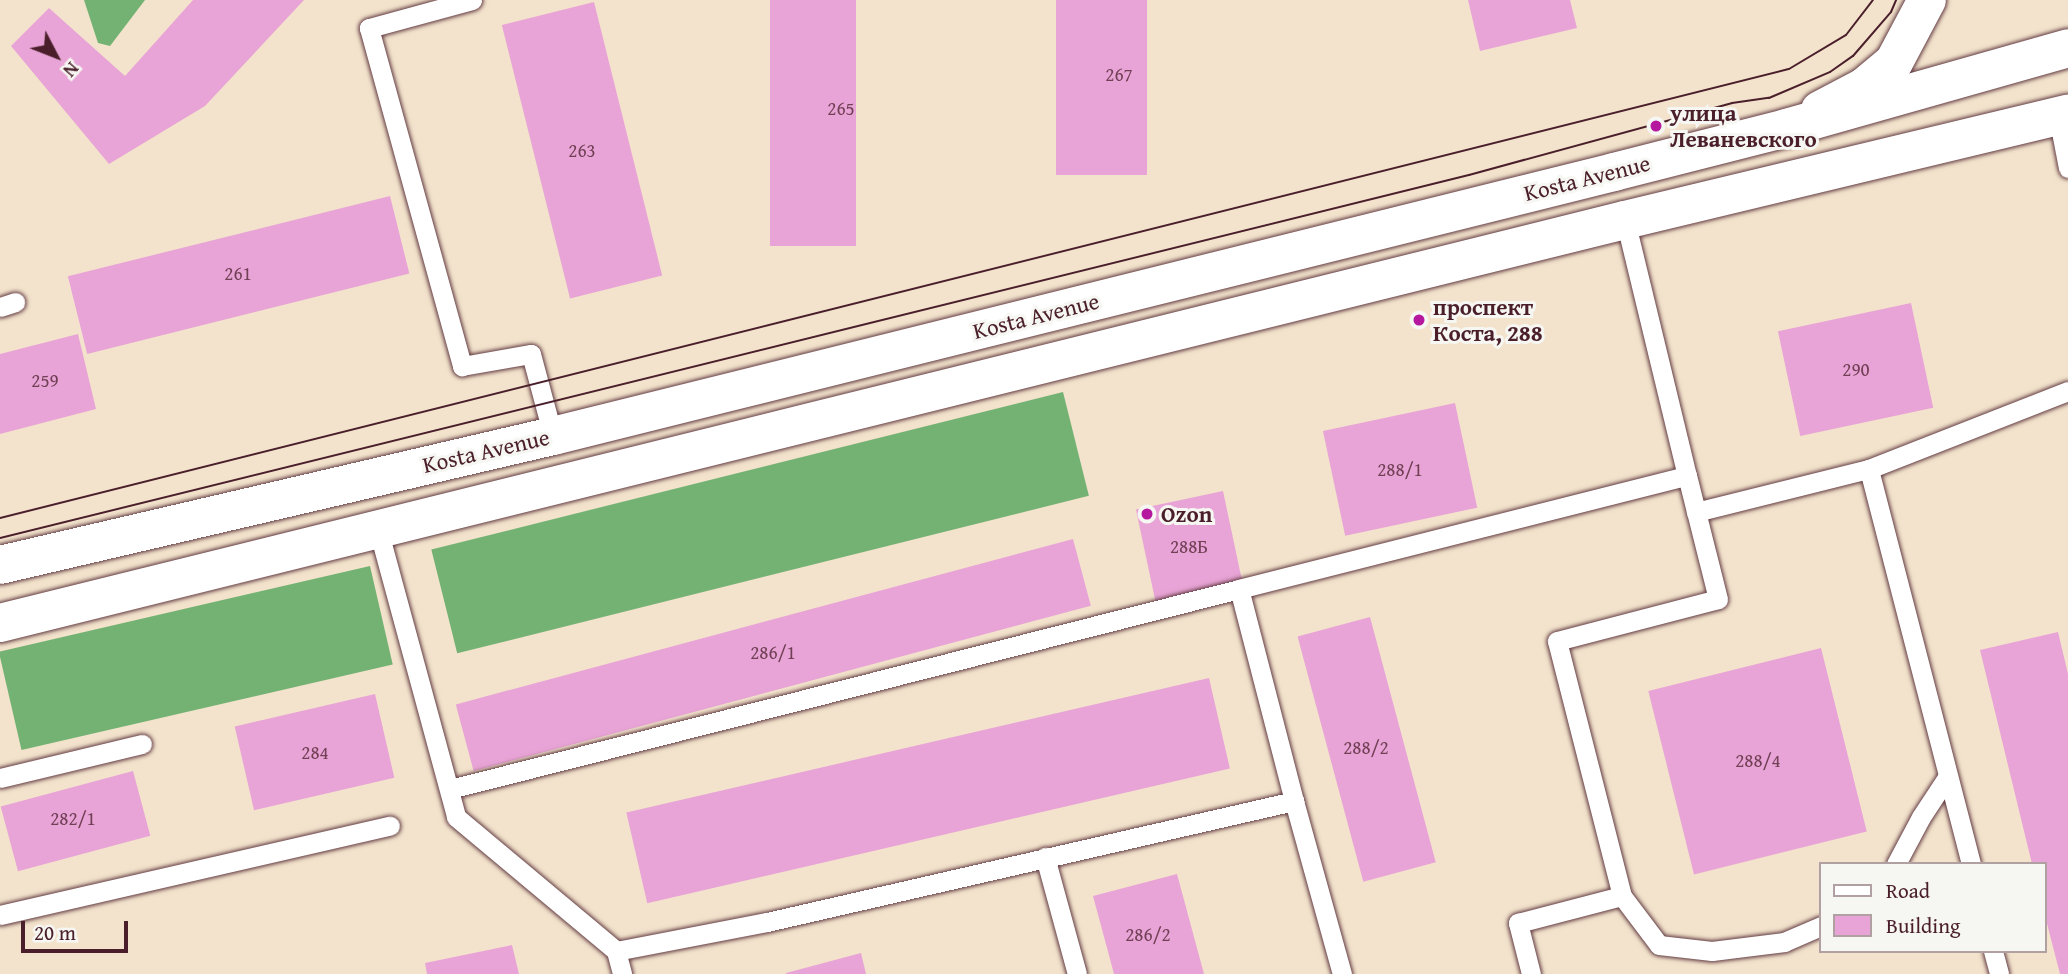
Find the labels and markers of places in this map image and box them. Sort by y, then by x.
place label: улица Леваневского [1670,99,1817,153]
marker: улица Леваневского [1648,118,1664,134]
place label: проспект Коста, 288 [1433,293,1543,347]
marker: проспект Коста, 288 [1411,312,1427,328]
place label: Ozon [1161,500,1212,528]
marker: Ozon [1139,506,1155,522]

